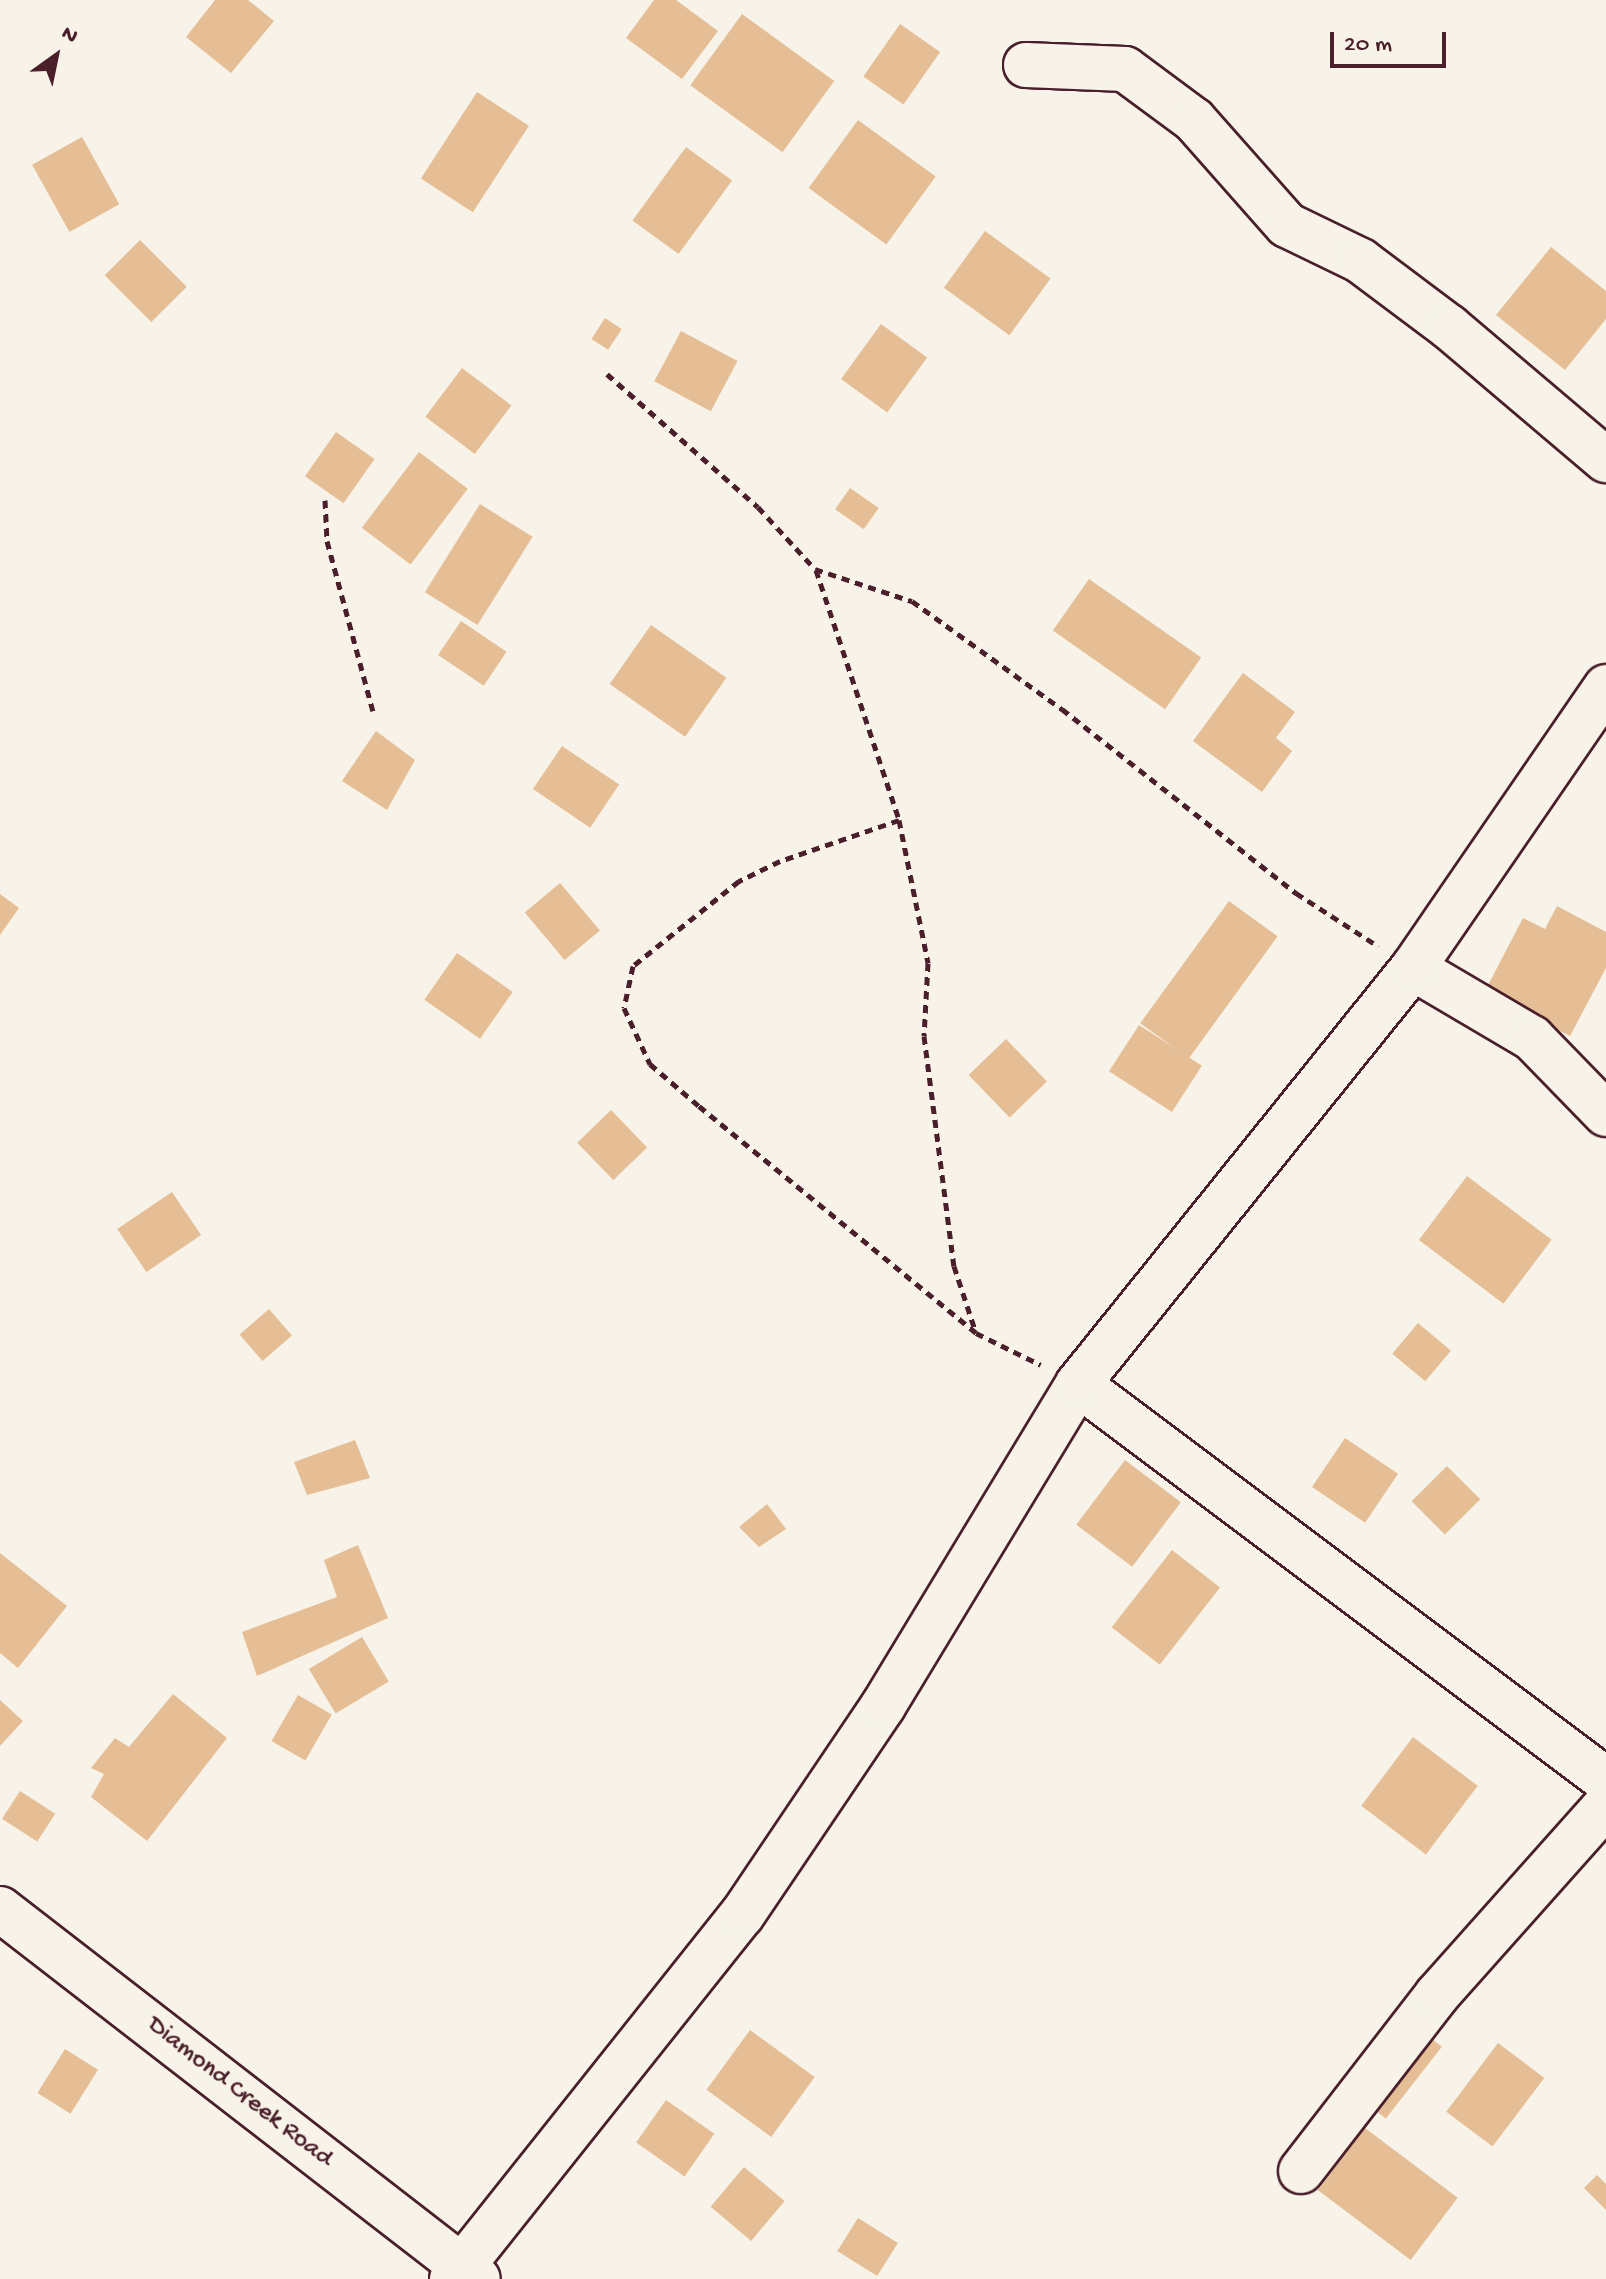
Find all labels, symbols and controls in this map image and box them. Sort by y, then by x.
north arrow [16,16,96,96]
scale bar [1334,16,1450,66]
text: N [56,21,82,51]
text: 20 m [1344,31,1392,60]
street label: Diamond Creek Road [140,2011,338,2175]

